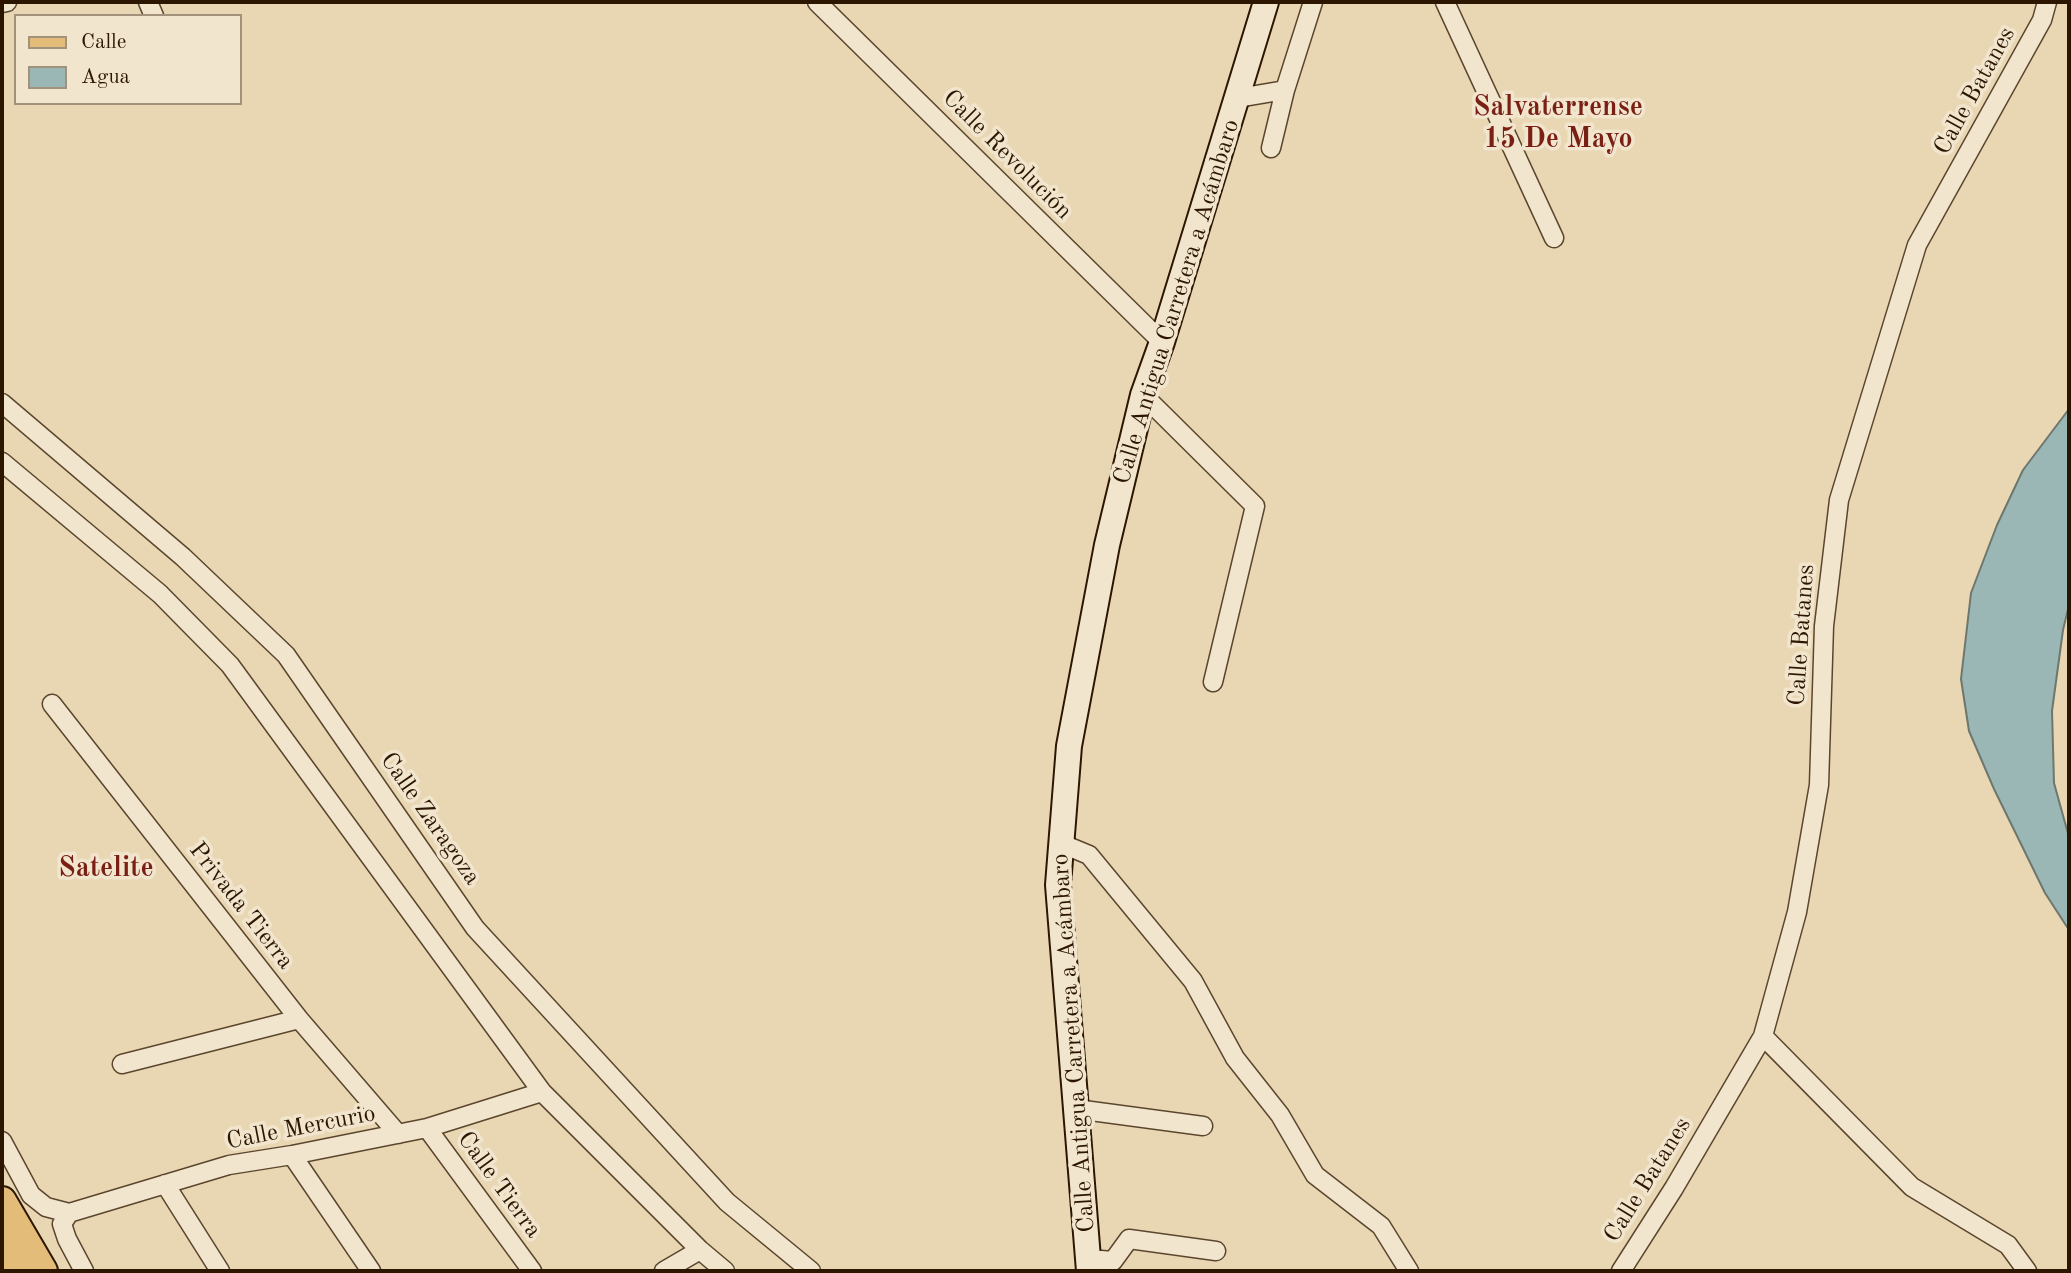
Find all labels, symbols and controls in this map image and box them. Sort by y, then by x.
legend [14,14,242,105]
street label: Calle Batanes [1928,22,2022,160]
text: Calle [81,32,126,53]
text: Agua [81,67,130,88]
street label: Calle Revolución [936,84,1078,226]
district label: Salvaterrense 15 De Mayo [1473,91,1643,157]
street label: Calle Antigua Carretera a Acámbaro [1108,116,1246,488]
street label: Calle Batanes [1783,563,1821,707]
street label: Calle Zaragoza [374,747,486,891]
street label: Privada Tierra [182,837,300,975]
district label: Satelite [58,852,154,886]
street label: Calle Antigua Carretera a Acámbaro [1046,853,1102,1233]
street label: Calle Mercurio [224,1099,378,1157]
street label: Calle Batanes [1598,1112,1698,1248]
street label: Calle Tierra [451,1126,547,1244]

